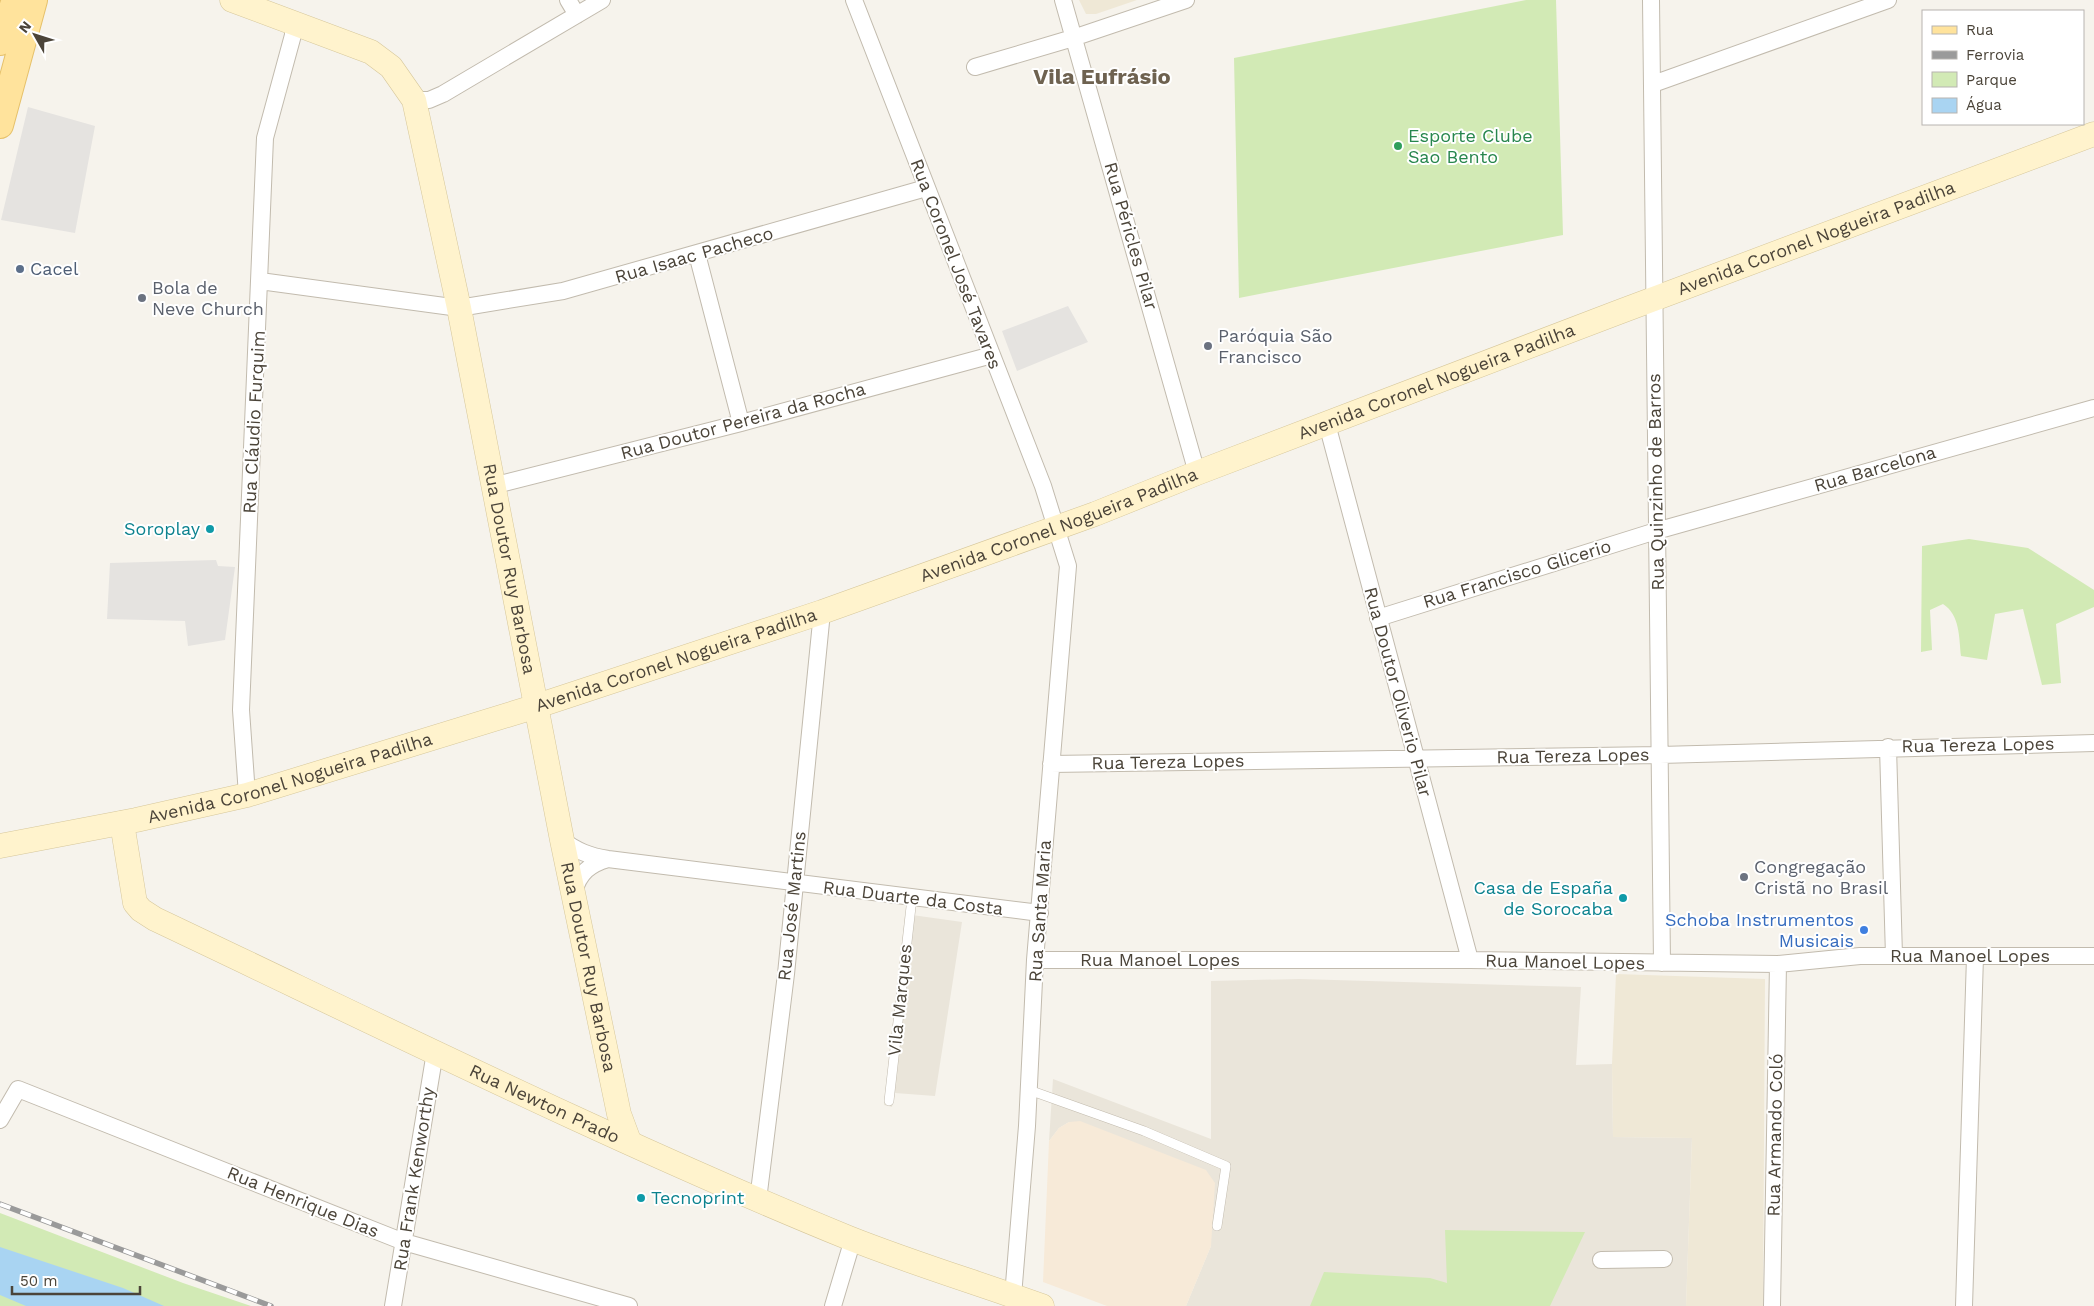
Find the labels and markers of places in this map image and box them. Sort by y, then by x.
place label: Esporte Clube Sao Bento [1408,125,1533,167]
marker: Esporte Clube Sao Bento [1392,140,1404,152]
place label: Cacel [30,258,79,279]
marker: Cacel [14,263,26,275]
place label: Bola de Neve Church [152,277,264,319]
marker: Bola de Neve Church [136,292,148,304]
place label: Paróquia São Francisco [1218,325,1332,367]
marker: Paróquia São Francisco [1202,340,1214,352]
place label: Soroplay [124,518,201,539]
marker: Soroplay [204,523,216,535]
place label: Congregação Cristã no Brasil [1754,856,1889,898]
marker: Congregação Cristã no Brasil [1738,871,1750,883]
place label: Casa de España de Sorocaba [1473,877,1613,919]
marker: Casa de España de Sorocaba [1617,892,1629,904]
place label: Schoba Instrumentos Musicais [1665,909,1854,951]
marker: Schoba Instrumentos Musicais [1858,924,1870,936]
place label: Tecnoprint [651,1187,745,1208]
marker: Tecnoprint [635,1192,647,1204]

